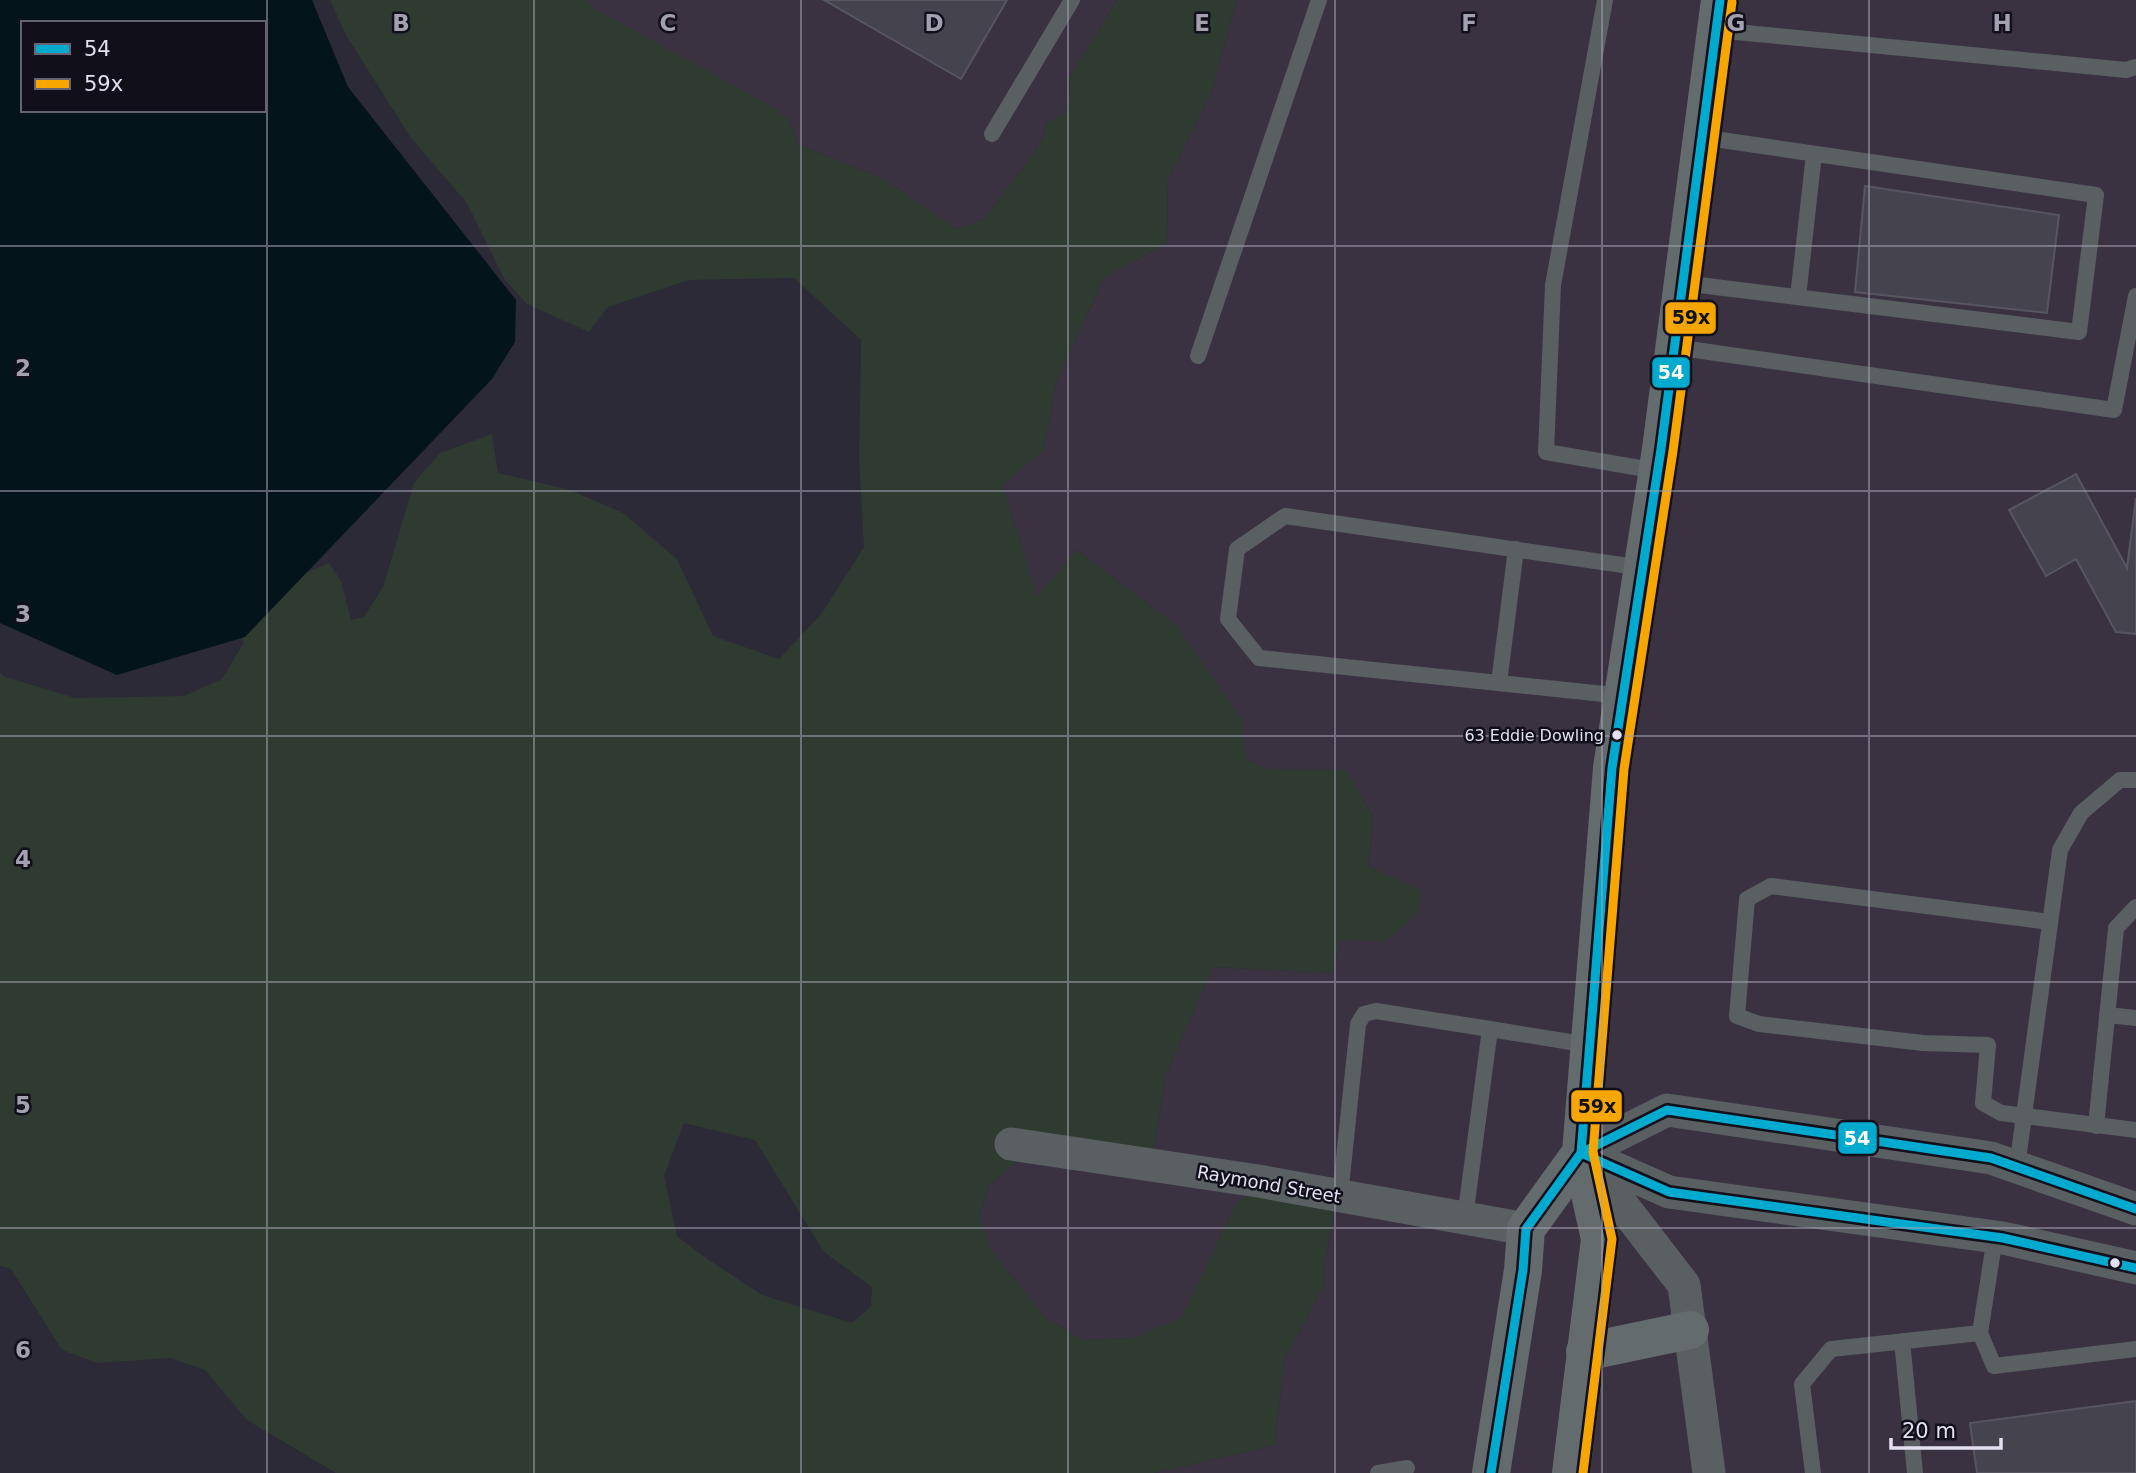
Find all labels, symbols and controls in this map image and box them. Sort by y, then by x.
text: B [392,10,410,36]
text: C [660,10,676,36]
text: D [924,10,944,36]
text: E [1194,10,1210,36]
text: F [1461,10,1477,36]
text: G [1727,10,1745,36]
text: H [1992,10,2012,36]
legend [21,21,266,112]
text: 54 [84,37,111,61]
text: 59x [84,72,123,96]
line badge: 59x [1664,301,1717,335]
text: 59x [1672,306,1710,328]
text: 2 [15,355,31,381]
line badge: 54 [1651,356,1691,389]
text: 54 [1658,361,1684,383]
text: 3 [15,601,31,627]
place label: 63 Eddie Dowling [1464,726,1604,745]
marker: 63 Eddie Dowling [1610,728,1624,742]
text: 4 [15,846,31,872]
line badge: 59x [1570,1089,1623,1123]
text: 5 [15,1092,31,1118]
text: 59x [1578,1095,1616,1117]
line badge: 54 [1837,1121,1878,1155]
text: 54 [1844,1127,1870,1149]
street label: Raymond Street [1195,1161,1343,1207]
unlabelled marker [2108,1256,2122,1270]
text: 6 [15,1337,31,1363]
scale bar [1891,1406,2001,1450]
text: 20 m [1902,1419,1956,1443]

